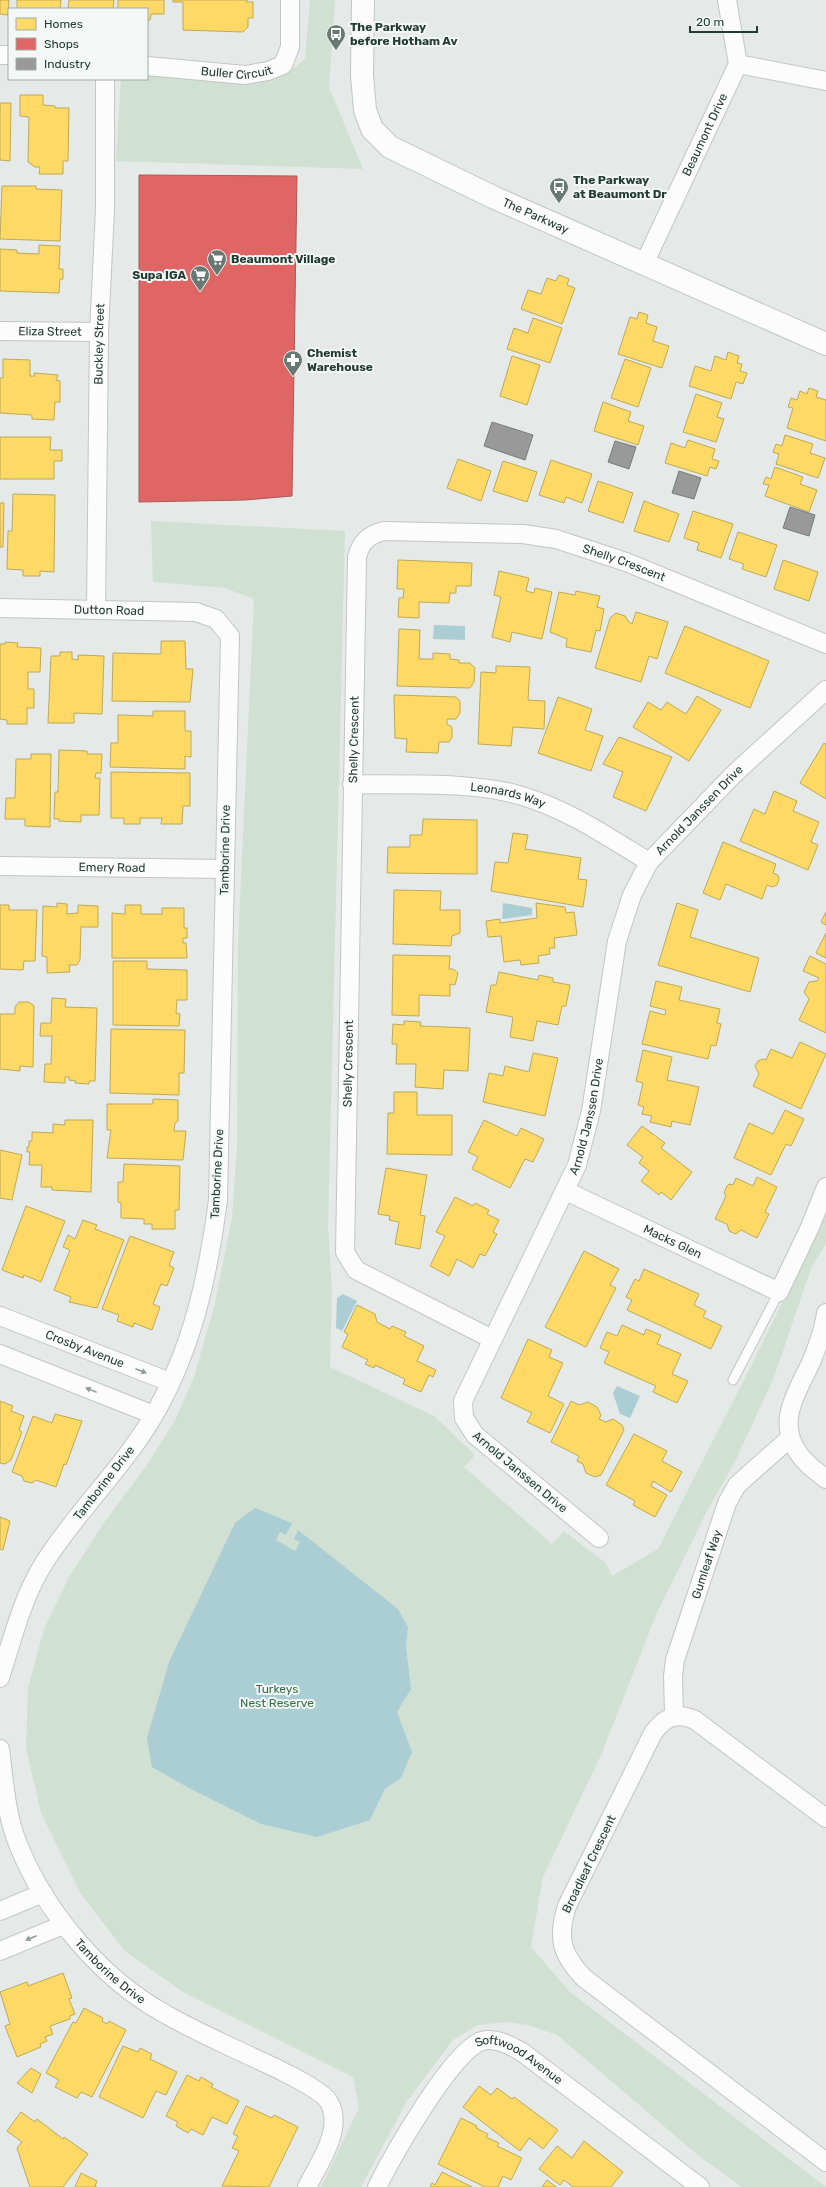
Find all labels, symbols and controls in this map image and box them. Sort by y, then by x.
legend [8,8,148,80]
scale bar [690,8,757,34]
text: 20 m [696,15,724,29]
text: Homes [44,17,83,31]
place label: The Parkway before Hotham Av [350,20,458,48]
bus stop icon: The Parkway before Hotham Av [325,23,347,51]
text: Shops [44,37,79,51]
text: Industry [44,57,91,71]
street label: Buller Circuit [200,63,275,82]
street label: Beaumont Drive [679,91,730,178]
place label: The Parkway at Beaumont Dr [573,173,667,201]
bus stop icon: The Parkway at Beaumont Dr [548,176,570,204]
street label: The Parkway [500,195,571,237]
supermarket icon: Beaumont Village [206,248,228,276]
place label: Beaumont Village [231,252,335,266]
supermarket icon: Supa IGA [189,264,211,292]
place label: Supa IGA [132,268,186,282]
street label: Buckley Street [91,303,107,385]
street label: Eliza Street [18,324,82,339]
place label: Chemist Warehouse [307,346,373,374]
pharmacy icon: Chemist Warehouse [282,349,304,377]
street label: Shelly Crescent [581,541,668,585]
street label: Dutton Road [74,603,144,618]
street label: Shelly Crescent [346,696,362,783]
street label: Arnold Janssen Drive [653,762,746,858]
street label: Leonards Way [470,780,548,811]
street label: Tamborine Drive [217,804,233,895]
street label: Emery Road [78,860,146,875]
street label: Shelly Crescent [341,1020,356,1107]
street label: Arnold Janssen Drive [566,1057,606,1177]
street label: Tamborine Drive [208,1128,226,1220]
street label: Macks Glen [641,1222,704,1261]
street label: Crosby Avenue [43,1327,126,1371]
one-way arrow [135,1368,147,1374]
one-way arrow [85,1387,97,1393]
street label: Arnold Janssen Drive [470,1428,570,1516]
street label: Tamborine Drive [71,1443,138,1523]
street label: Gumleaf Way [689,1528,725,1601]
park label: Turkeys Nest Reserve [240,1682,314,1710]
street label: Broadleaf Crescent [559,1813,619,1915]
one-way arrow [25,1935,37,1941]
street label: Tamborine Drive [72,1936,148,2007]
street label: Softwood Avenue [473,2033,565,2087]

